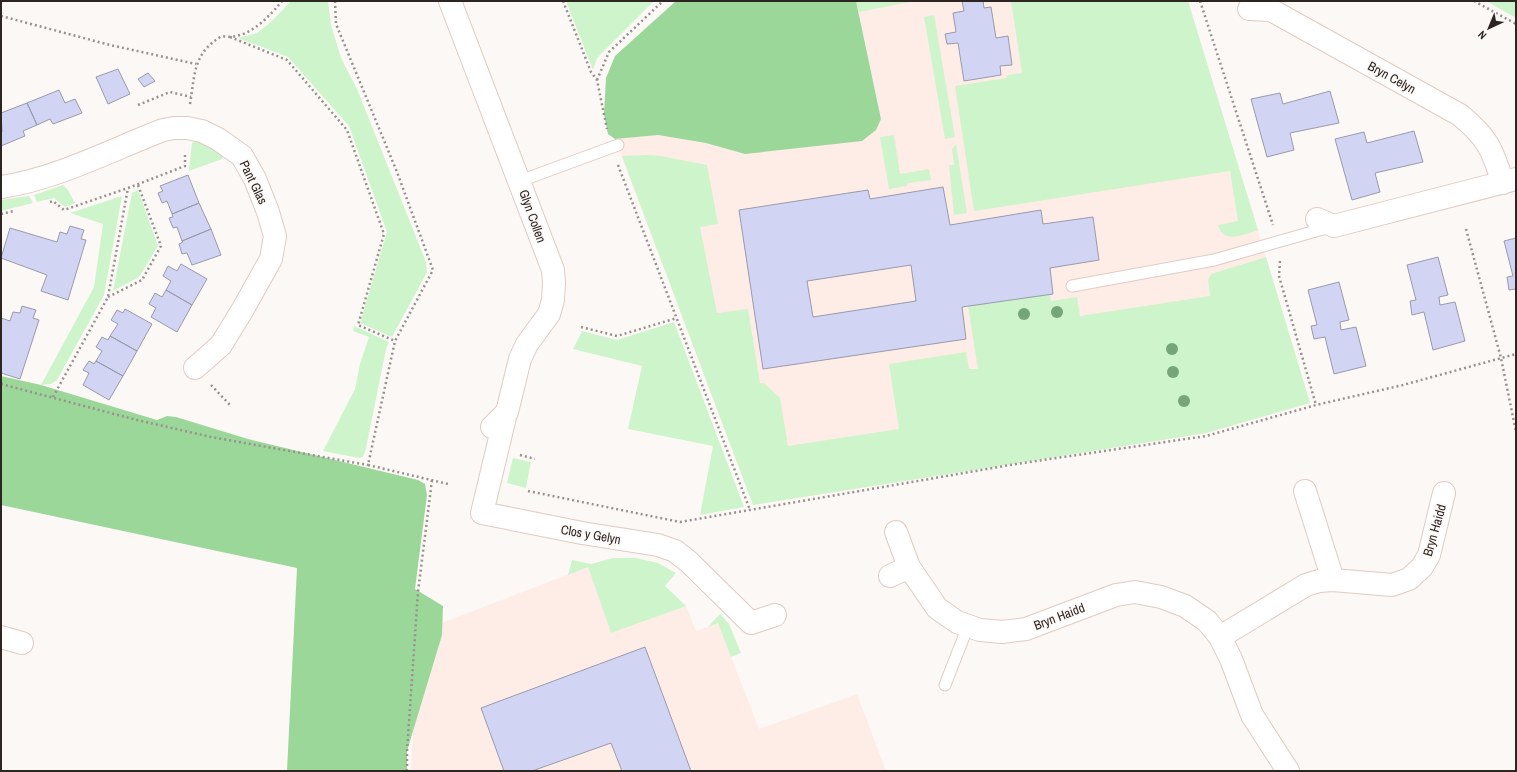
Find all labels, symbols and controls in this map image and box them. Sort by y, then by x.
north arrow [1469,8,1509,48]
text: N [1475,28,1489,42]
street label: Bryn Celyn [1365,57,1419,98]
street label: Pant Glas [236,157,271,207]
street label: Glyn Collen [515,187,550,245]
street label: Bryn Haidd [1419,502,1450,558]
street label: Clos y Gelyn [560,521,622,548]
street label: Bryn Haidd [1031,599,1087,634]

